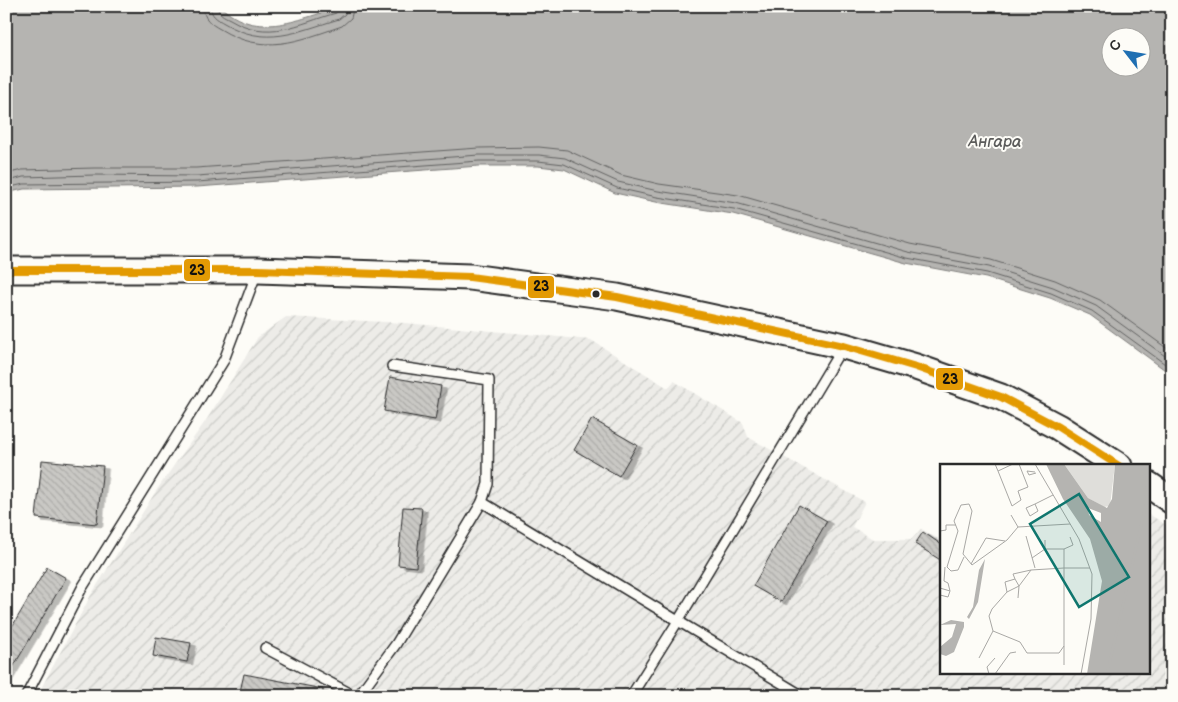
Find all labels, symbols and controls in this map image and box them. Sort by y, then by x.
north arrow [1100,28,1150,78]
text: С [1105,37,1125,54]
water label: Ангара [968,133,1021,152]
line badge: 23 [183,258,211,282]
text: 23 [189,262,205,279]
line badge: 23 [527,275,555,299]
text: 23 [533,278,549,295]
unlabelled marker [591,289,601,299]
line badge: 23 [935,367,964,391]
text: 23 [942,371,958,388]
inset map [940,464,1150,674]

